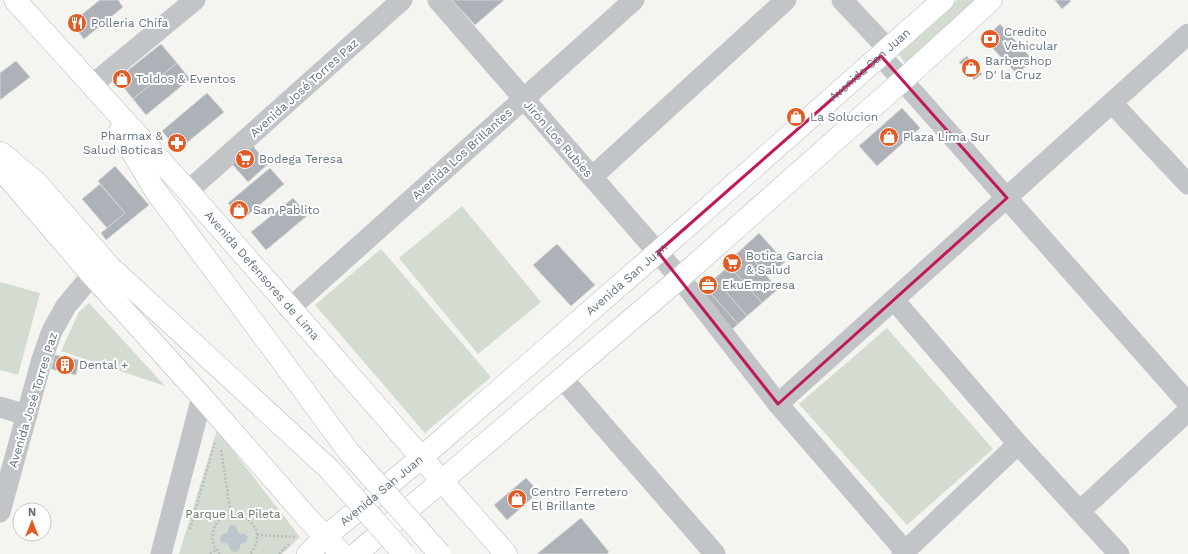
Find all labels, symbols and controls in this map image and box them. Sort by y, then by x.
restaurant icon: Polleria Chifa [66,12,88,34]
place label: Polleria Chifa [91,16,169,30]
street label: Avenida San Juan [826,25,913,104]
place label: Credito Vehicular [1004,25,1058,53]
bank icon: Credito Vehicular [979,28,1001,50]
street label: Avenida José Torres Paz [247,36,361,140]
place label: Barbershop D' la Cruz [985,54,1052,82]
shop icon: Barbershop D' la Cruz [960,57,982,79]
shop icon: Toldos & Eventos [111,68,133,90]
place label: Toldos & Eventos [136,72,236,86]
street label: Jirón Los Rubíes [521,98,595,180]
street label: Avenida Los Brillantes [409,105,515,203]
shop icon: La Solucion [785,106,807,128]
place label: La Solucion [810,110,878,124]
shop icon: Plaza Lima Sur [878,126,900,148]
place label: Pharmax & Salud Boticas [83,129,164,157]
place label: Plaza Lima Sur [903,130,990,144]
pharmacy icon: Pharmax & Salud Boticas [166,132,188,154]
supermarket icon: Bodega Teresa [234,148,256,170]
place label: Bodega Teresa [259,152,343,166]
shop icon: San Pablito [228,199,250,221]
place label: San Pablito [253,203,320,217]
street label: Avenida Defensores de Lima [202,208,322,343]
street label: Avenida San Juan [583,240,670,318]
place label: Botica Garcia & Salud [746,249,824,277]
supermarket icon: Botica Garcia & Salud [721,252,743,274]
office icon: EkuEmpresa [697,274,719,296]
place label: EkuEmpresa [722,278,795,292]
street label: Avenida José Torres Paz [6,331,60,469]
building icon: Dental + [54,354,76,376]
place label: Dental + [79,358,128,372]
street label: Avenida San Juan [337,452,426,529]
place label: Centro Ferretero El Brillante [531,485,628,513]
shop icon: Centro Ferretero El Brillante [506,488,528,510]
north arrow [12,502,52,542]
text: N [28,506,36,519]
park label: Parque La Pileta [185,507,281,521]

